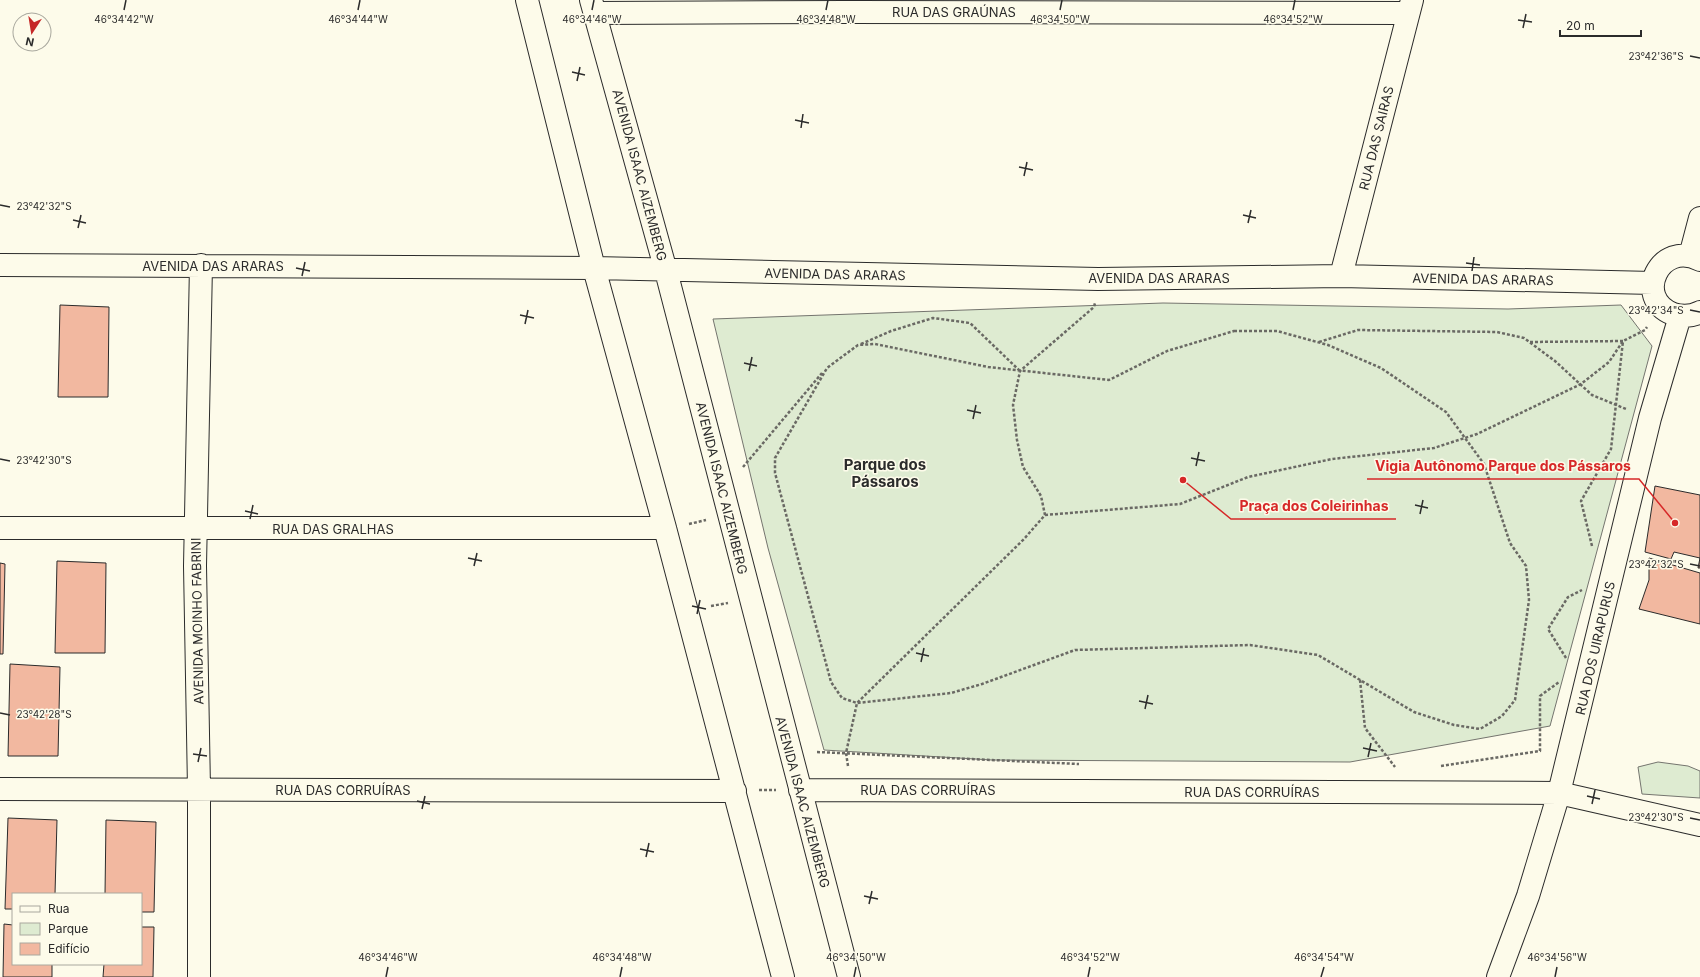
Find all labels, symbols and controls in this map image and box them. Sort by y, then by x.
street label: RUA DAS GRAÚNAS [892,4,1016,20]
north arrow [12,12,52,52]
scale bar [1560,12,1641,38]
text: 46°34'42"W [94,13,154,25]
text: 46°34'44"W [328,13,388,25]
text: 46°34'46"W [562,13,622,25]
text: 46°34'48"W [796,13,856,25]
text: 46°34'50"W [1030,13,1090,25]
text: 46°34'52"W [1263,13,1323,25]
text: 20 m [1566,18,1595,33]
text: N [24,34,35,50]
text: 23°42'36"S [1628,50,1684,62]
street label: RUA DAS SAIRAS [1355,84,1397,192]
street label: AVENIDA ISAAC AIZEMBERG [609,87,671,263]
text: 23°42'32"S [16,200,72,212]
street label: AVENIDA DAS ARARAS [142,258,284,274]
street label: AVENIDA DAS ARARAS [764,265,906,283]
street label: AVENIDA DAS ARARAS [1088,270,1230,286]
street label: AVENIDA DAS ARARAS [1412,270,1554,288]
text: 23°42'34"S [1628,304,1684,316]
street label: AVENIDA ISAAC AIZEMBERG [693,400,751,576]
callout: Vigia Autônomo Parque dos Pássaros [1367,453,1639,479]
text: 23°42'30"S [16,454,72,466]
district label: Parque dos Pássaros [844,455,926,491]
text: Vigia Autônomo Parque dos Pássaros [1375,457,1631,474]
callout: Praça dos Coleirinhas [1231,493,1396,519]
text: Praça dos Coleirinhas [1240,497,1389,514]
street label: RUA DAS GRALHAS [272,521,394,537]
street label: AVENIDA MOINHO FABRINI [188,537,206,705]
text: 23°42'32"S [1628,558,1684,570]
street label: RUA DOS UIRAPURUS [1572,580,1618,716]
text: 23°42'28"S [16,708,72,720]
street label: AVENIDA ISAAC AIZEMBERG [772,714,834,890]
street label: RUA DAS CORRUÍRAS [275,782,411,798]
street label: RUA DAS CORRUÍRAS [860,782,996,798]
street label: RUA DAS CORRUÍRAS [1184,784,1320,800]
text: 23°42'30"S [1628,811,1684,823]
legend [12,893,142,965]
text: Rua [48,901,70,916]
text: Parque [48,921,88,936]
text: Edifício [48,941,90,956]
text: 46°34'46"W [358,951,418,963]
text: 46°34'48"W [592,951,652,963]
text: 46°34'50"W [826,951,886,963]
text: 46°34'52"W [1060,951,1120,963]
text: 46°34'54"W [1294,951,1354,963]
text: 46°34'56"W [1527,951,1587,963]

